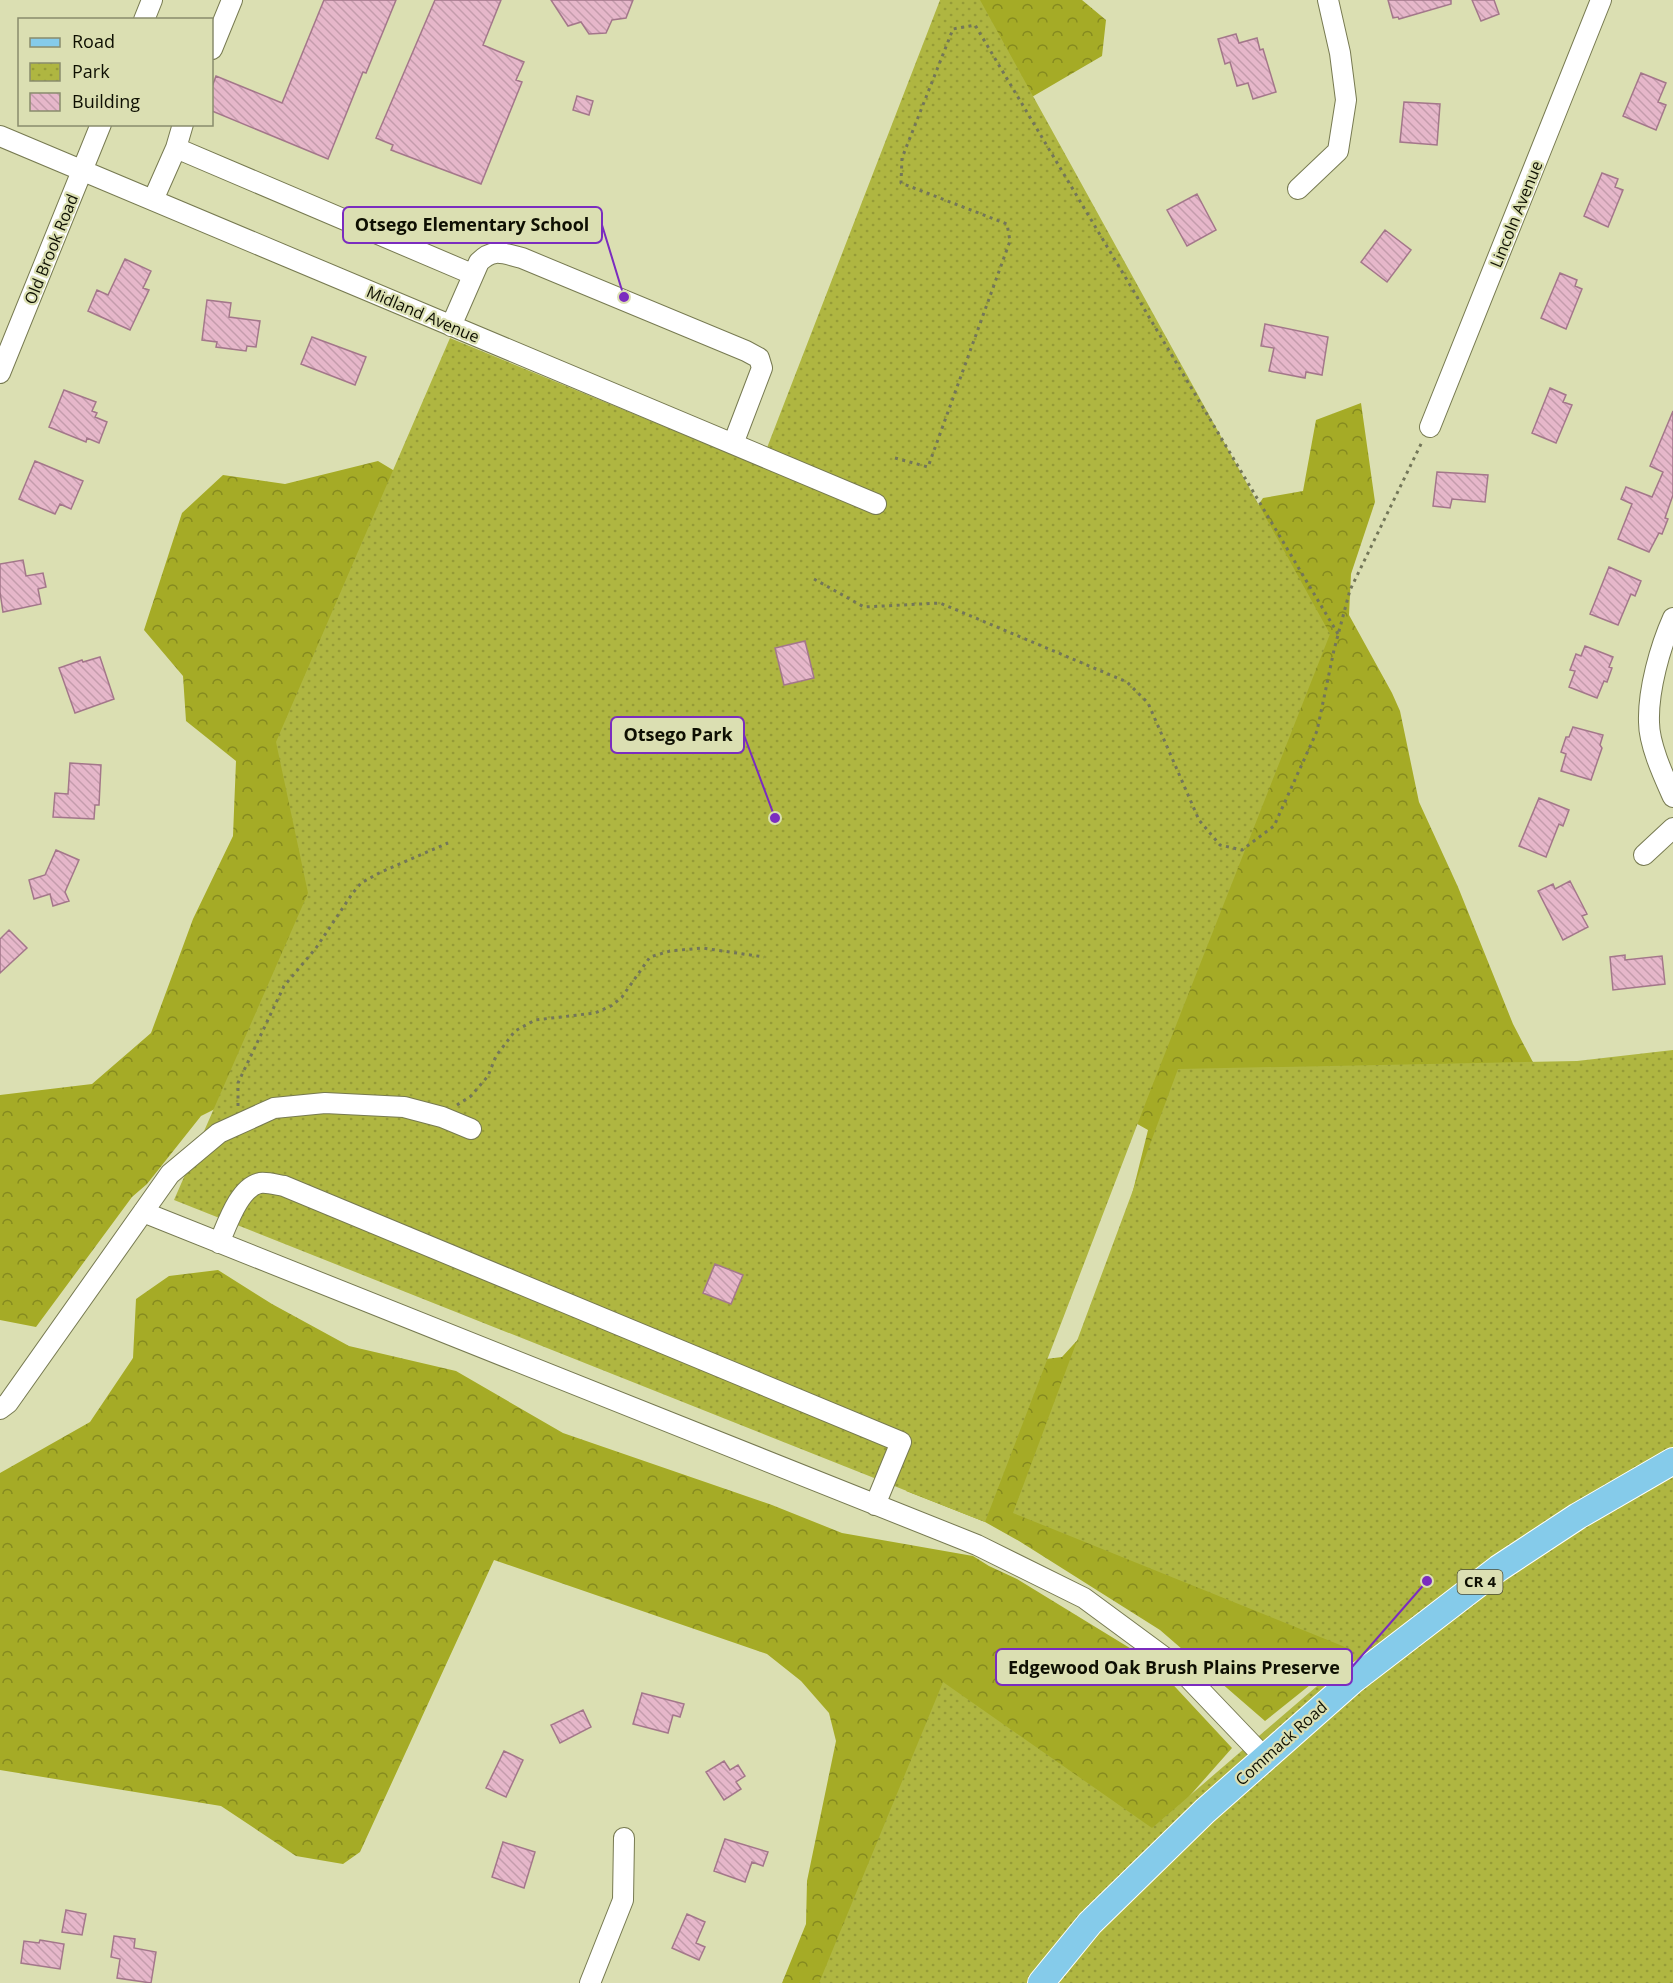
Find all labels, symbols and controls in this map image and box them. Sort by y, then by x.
legend [18,18,213,126]
text: Road [72,29,115,53]
text: Park [72,59,110,83]
text: Building [72,89,140,113]
street label: Lincoln Avenue [1485,157,1547,271]
street label: Old Brook Road [19,191,83,307]
callout: Otsego Elementary School [343,207,602,243]
text: Otsego Elementary School [355,212,589,236]
street label: Midland Avenue [363,280,483,348]
callout: Otsego Park [611,717,744,753]
text: Otsego Park [623,722,733,746]
road number: CR 4 [1458,1570,1502,1594]
callout: Edgewood Oak Brush Plains Preserve [996,1649,1352,1685]
text: Edgewood Oak Brush Plains Preserve [1008,1655,1340,1679]
street label: Commack Road [1230,1696,1332,1790]

